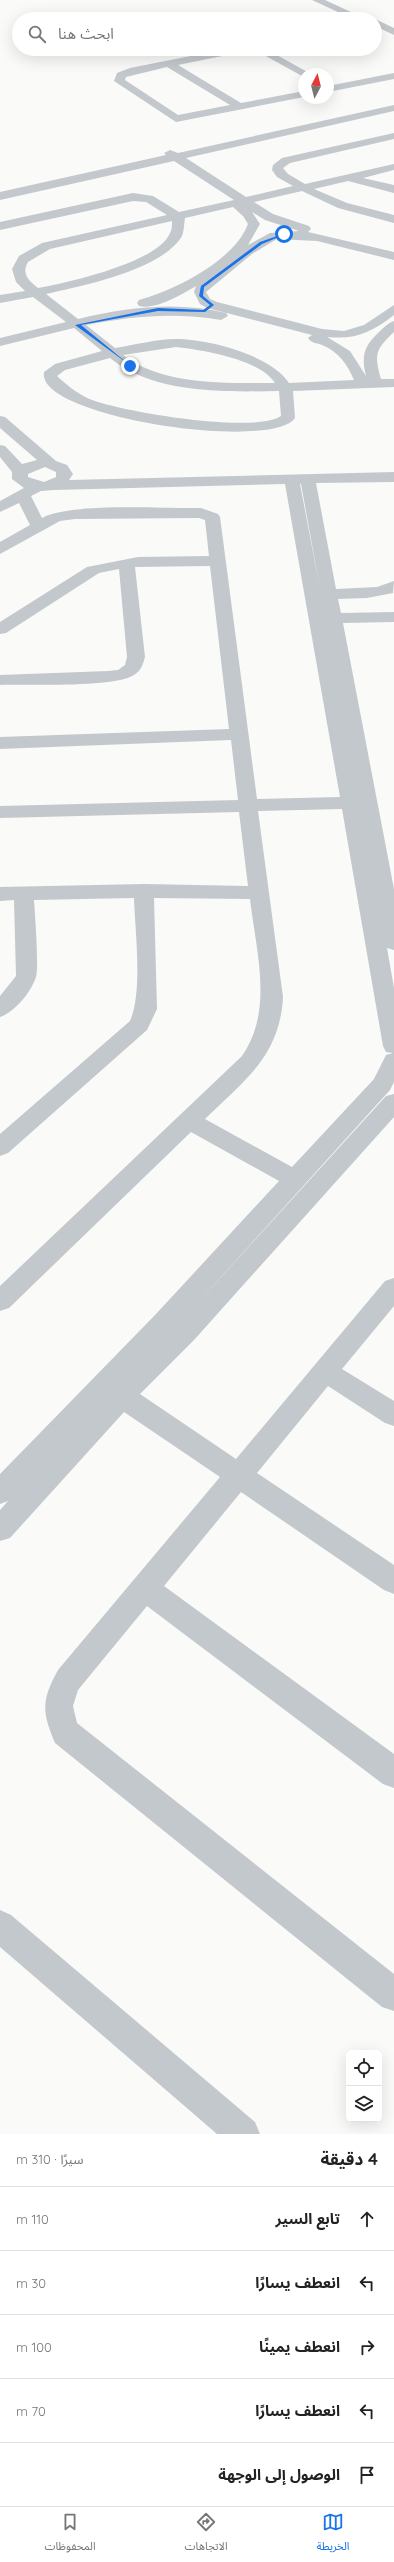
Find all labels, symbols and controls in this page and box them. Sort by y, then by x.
search box [12,12,382,56]
icon: search [26,23,48,45]
text: ابحث هنا [58,24,114,43]
north arrow [298,68,334,104]
route start [275,225,293,243]
route end [121,357,139,375]
map controls [346,2050,382,2122]
button: locate [346,2050,382,2086]
button: layers [346,2086,382,2122]
text: 4 دقيقة [320,2148,378,2169]
text: سيرًا · 310 m [16,2151,83,2167]
icon: ahead [356,2208,378,2230]
text: تابع السير [276,2209,340,2228]
text: 110 m [16,2211,49,2227]
icon: left [356,2272,378,2294]
text: انعطف يسارًا [255,2273,340,2292]
text: 30 m [16,2275,46,2291]
icon: right [356,2336,378,2358]
text: انعطف يمينًا [259,2337,340,2356]
text: 100 m [16,2339,52,2355]
icon: left [356,2400,378,2422]
text: انعطف يسارًا [255,2401,340,2420]
text: 70 m [16,2403,46,2419]
icon: arrive [356,2464,378,2486]
text: الوصول إلى الوجهة [218,2465,340,2484]
tab: المحفوظات [45,2511,96,2558]
tab: الاتجاهات [185,2511,228,2558]
tab: الخريطة [317,2511,350,2558]

